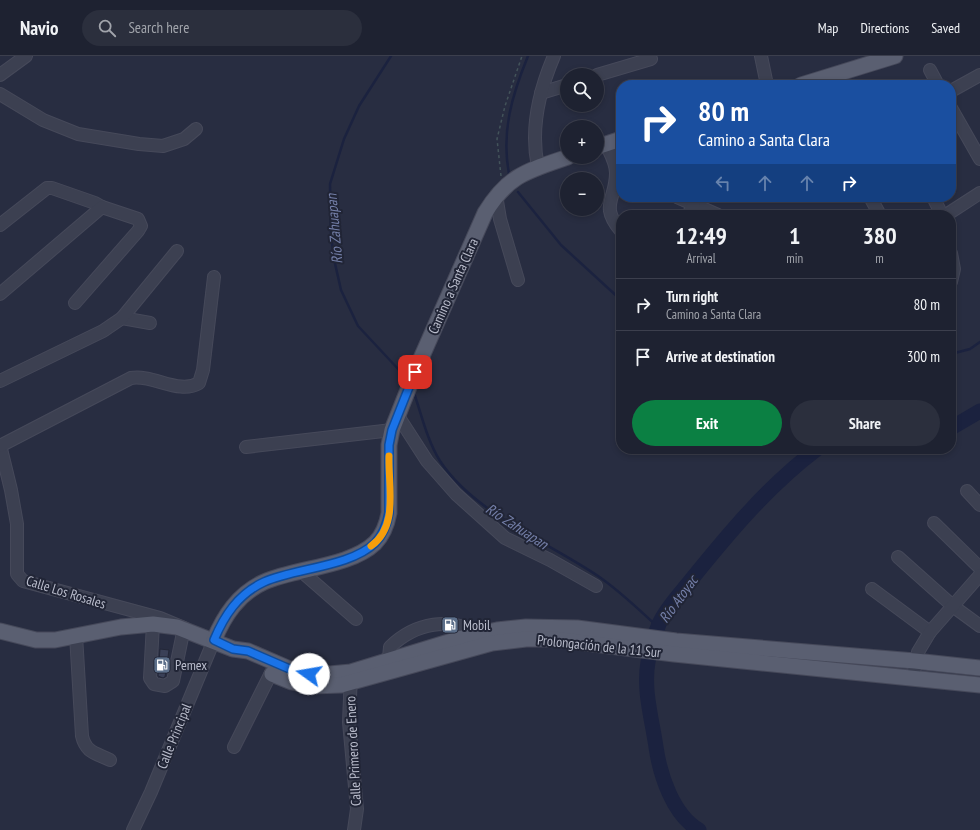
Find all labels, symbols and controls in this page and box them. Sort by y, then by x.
search box [82,10,362,46]
text: Navio [20,16,58,40]
icon: search [96,17,118,39]
text: Search here [128,18,189,37]
text: Map [818,19,838,37]
text: Directions [860,19,909,37]
text: Saved [931,19,960,37]
map controls [560,68,604,216]
button: search [560,68,604,112]
text: 80 m [698,92,749,129]
icon: right [632,96,684,148]
button: + [560,120,604,164]
text: Camino a Santa Clara [698,128,830,151]
button: − [560,172,604,216]
icon: left [712,172,734,194]
icon: ahead [754,172,776,194]
icon: ahead [796,172,818,194]
icon: right [838,172,860,194]
water label: Río Zahuapan [321,192,347,265]
text: 12:49 [675,220,727,251]
text: 1 [789,220,800,251]
text: 380 [862,220,897,251]
street label: Camino a Santa Clara [424,235,482,337]
text: Arrival [686,250,716,267]
text: min [786,250,803,267]
text: m [875,250,884,267]
text: Turn right [666,287,718,306]
icon: right [632,294,654,316]
text: 80 m [914,295,940,314]
text: Camino a Santa Clara [666,306,761,323]
icon: arrive [632,346,654,368]
text: Arrive at destination [666,347,775,366]
text: 300 m [907,347,940,366]
pin [398,355,432,389]
icon: arrive [404,361,426,383]
button: Exit [632,400,782,446]
button: Share [790,400,940,446]
water label: Río Zahuapan [482,499,553,554]
water label: Río Atoyac [654,570,703,626]
street label: Calle Los Rosales [24,571,108,613]
fuel station icon: Mobil [440,615,460,635]
place label: Mobil [463,616,491,634]
street label: Prolongación de la 11 Sur [536,631,662,661]
position arrow [288,653,330,695]
fuel station icon: Pemex [152,655,172,675]
place label: Pemex [175,656,207,674]
street label: Calle Primero de Enero [341,695,365,807]
street label: Calle Principal [153,700,196,771]

